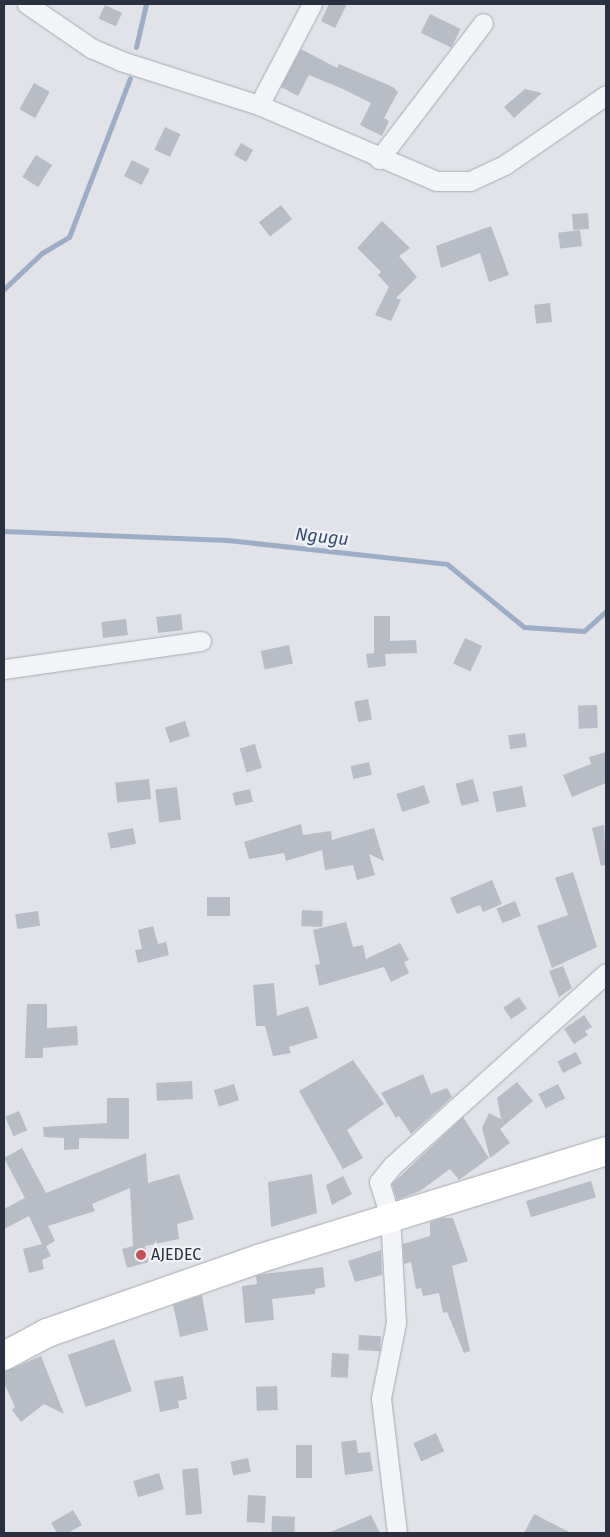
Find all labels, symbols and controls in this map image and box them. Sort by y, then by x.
water label: Ngugu [294,523,350,551]
place label: AJEDEC [151,1245,201,1265]
marker: AJEDEC [135,1249,147,1261]

